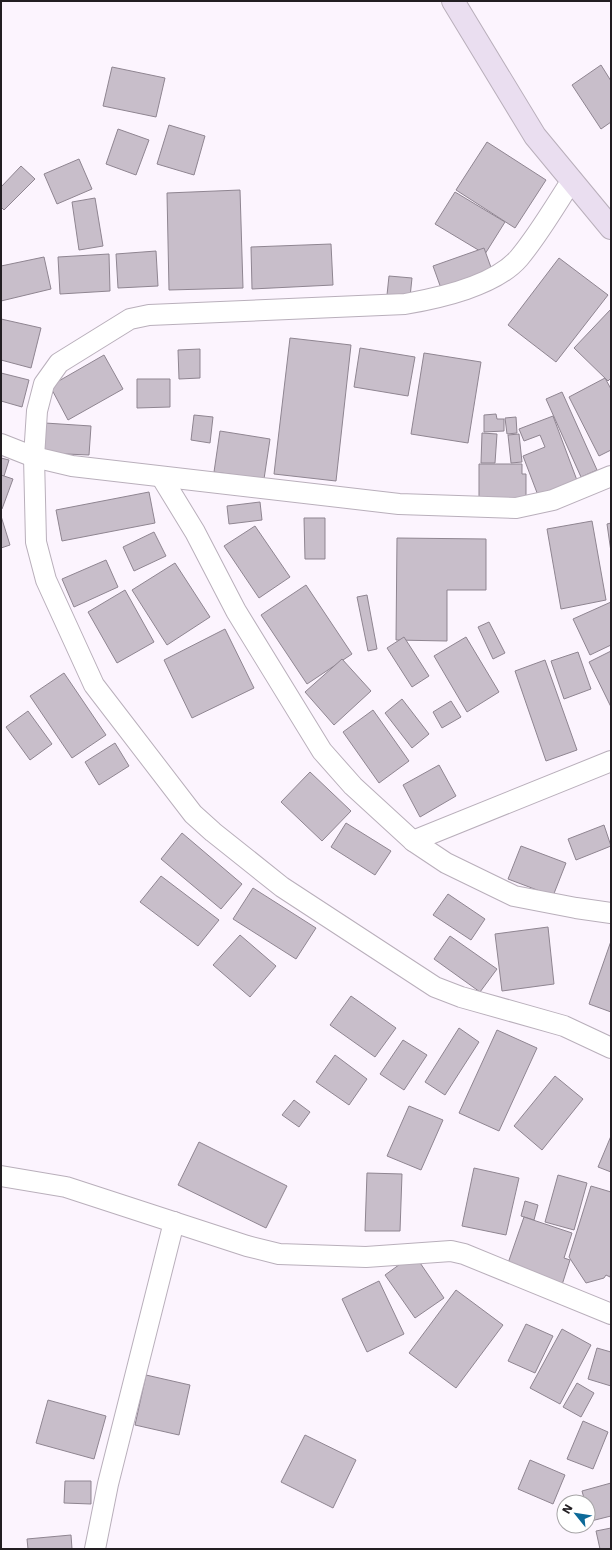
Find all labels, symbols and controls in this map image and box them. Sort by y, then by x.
north arrow [556,1494,596,1534]
text: N [560,1502,576,1516]

